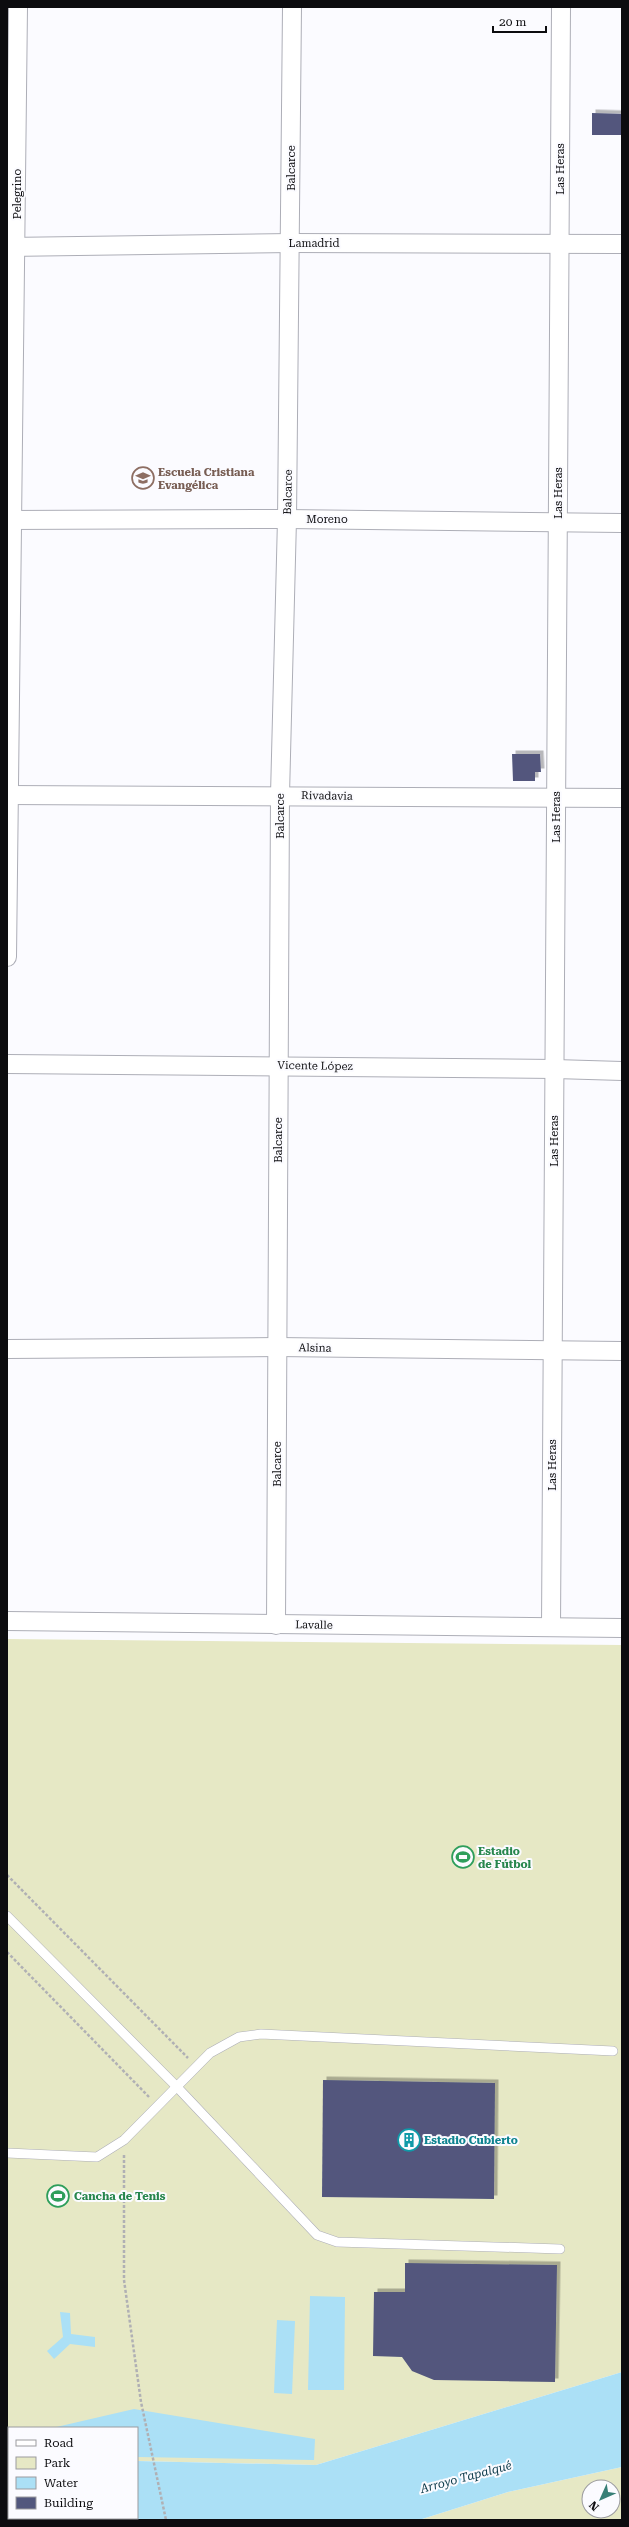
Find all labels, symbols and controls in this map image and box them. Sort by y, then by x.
scale bar [493,8,546,34]
text: 20 m [499,15,526,29]
street label: Las Heras [554,143,567,195]
street label: Balcarce [285,145,298,191]
street label: Pelegrino [11,169,24,219]
street label: Lamadrid [289,237,339,250]
school or university icon: Escuela Cristiana Evangélica [130,465,156,491]
place label: Escuela Cristiana Evangélica [158,466,255,492]
street label: Las Heras [552,467,565,519]
street label: Balcarce [281,469,295,515]
street label: Moreno [306,513,348,526]
street label: Rivadavia [301,789,353,803]
street label: Las Heras [550,791,563,843]
street label: Balcarce [274,793,287,839]
street label: Vicente López [277,1059,353,1073]
street label: Las Heras [548,1115,561,1167]
street label: Balcarce [272,1117,285,1163]
street label: Alsina [298,1341,332,1355]
street label: Las Heras [546,1439,559,1491]
street label: Balcarce [271,1441,284,1487]
street label: Lavalle [295,1618,333,1632]
sports icon: Estadio de Fútbol [450,1844,476,1870]
place label: Estadio de Fútbol [478,1845,532,1871]
building icon: Estadio Cubierto [396,2127,422,2153]
place label: Estadio Cubierto [424,2134,518,2147]
sports icon: Cancha de Tenis [45,2183,71,2209]
place label: Cancha de Tenis [74,2190,166,2203]
legend [8,2427,138,2519]
text: Road [44,2436,74,2450]
text: Park [44,2456,71,2470]
water label: Arroyo Tapalqué [418,2458,513,2496]
text: Water [44,2476,78,2490]
north arrow [581,2479,621,2519]
text: Building [44,2496,93,2510]
text: N [586,2498,602,2513]

